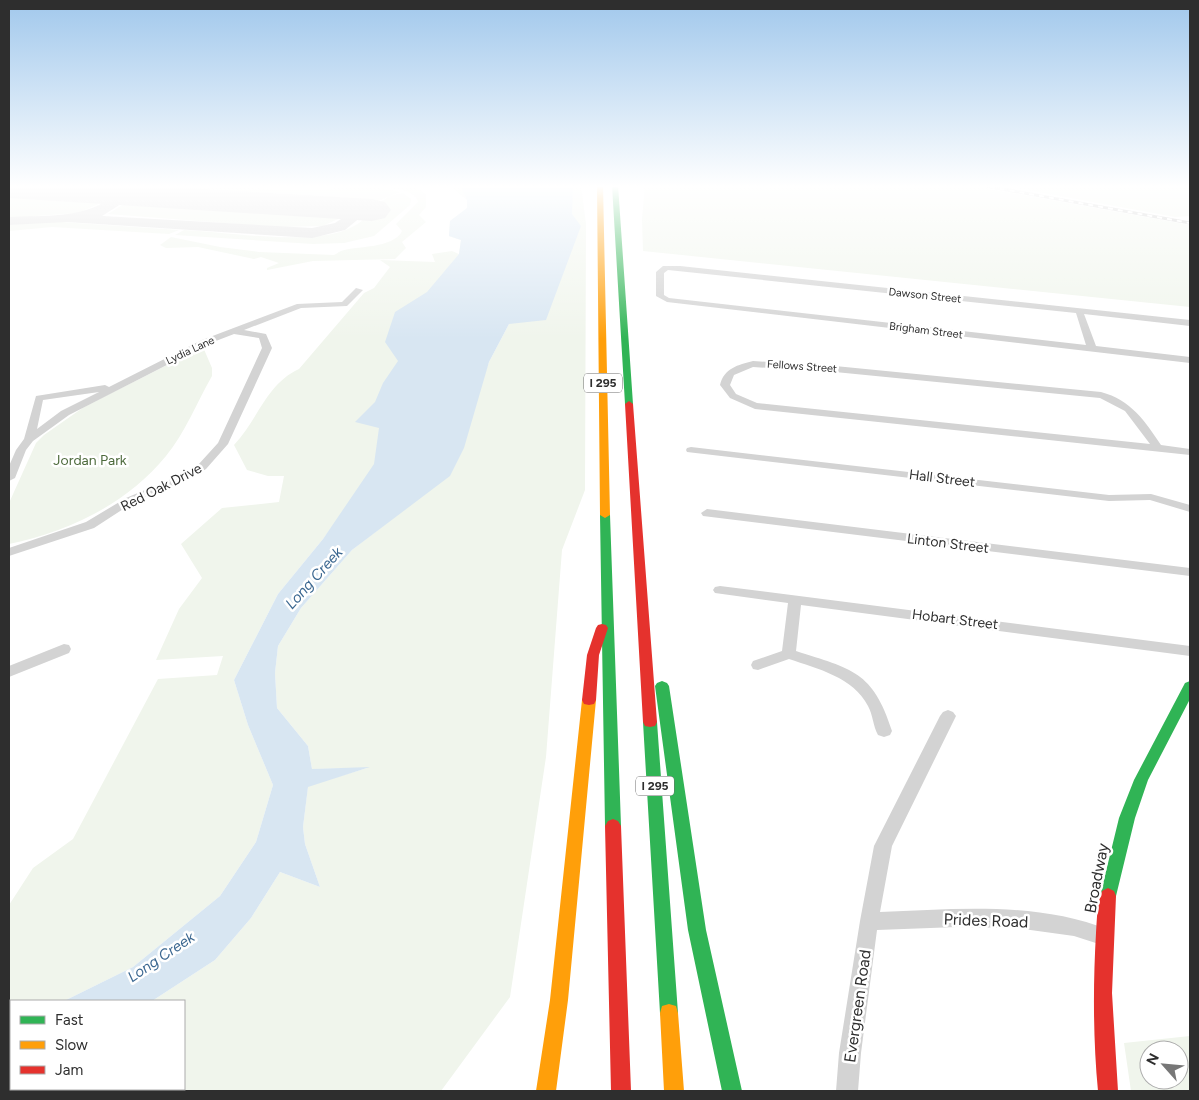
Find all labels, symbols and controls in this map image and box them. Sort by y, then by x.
street label: Dawson Street [888,285,962,306]
street label: Brigham Street [888,320,963,341]
street label: Lydia Lane [164,334,217,367]
street label: Fellows Street [766,358,837,375]
road number: I 295 [584,373,622,392]
park label: Jordan Park [53,452,127,469]
street label: Red Oak Drive [118,460,205,515]
street label: Hall Street [908,466,976,491]
street label: Linton Street [906,530,990,557]
water label: Long Creek [282,543,347,613]
street label: Hobart Street [911,606,999,633]
road number: I 295 [636,776,674,796]
street label: Broadway [1080,841,1113,915]
street label: Prides Road [943,910,1029,931]
water label: Long Creek [124,928,199,986]
street label: Evergreen Road [840,948,875,1064]
legend [10,1000,185,1090]
text: Fast [55,1011,84,1029]
text: Slow [55,1036,88,1054]
north arrow [1139,1040,1189,1090]
text: N [1143,1051,1163,1068]
text: Jam [55,1061,83,1079]

